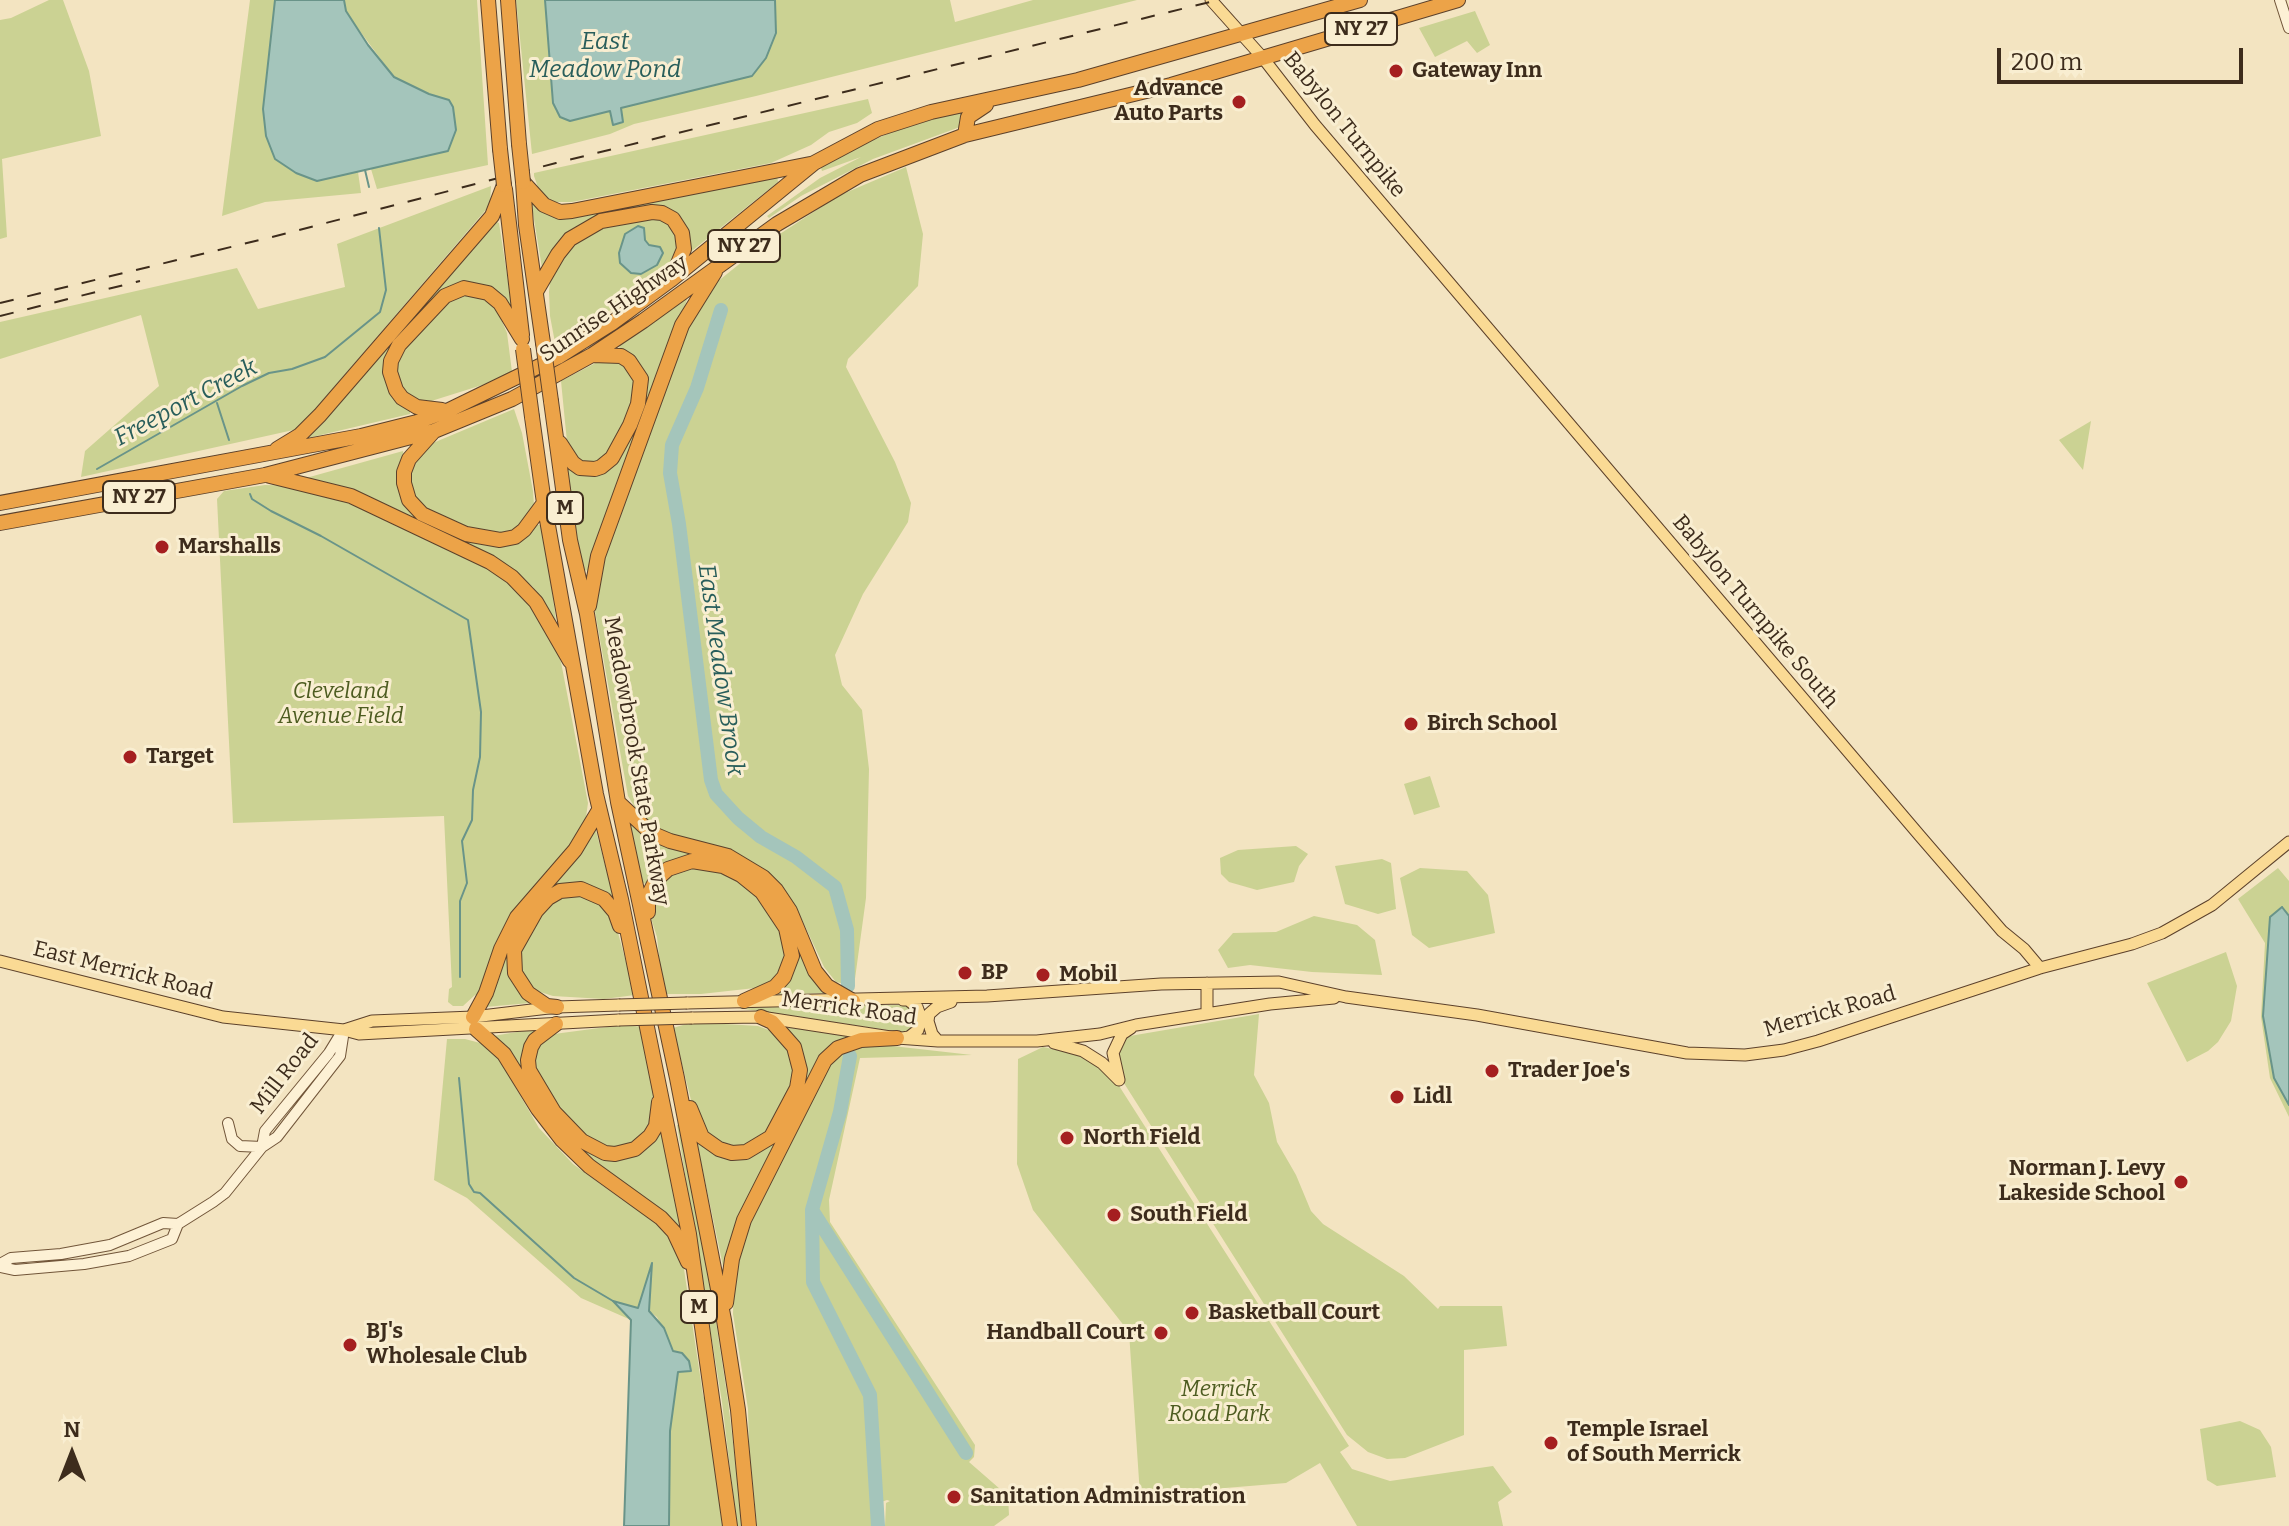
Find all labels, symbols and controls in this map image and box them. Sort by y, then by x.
road number: NY 27 [1325,13,1397,45]
water label: East Meadow Pond [529,28,681,84]
scale bar [2001,32,2247,82]
street label: Babylon Turnpike [1277,47,1411,203]
text: 200 m [2011,48,2083,76]
place label: Gateway Inn [1412,58,1542,84]
marker: Gateway Inn [1387,62,1405,80]
place label: Advance Auto Parts [1114,76,1223,128]
marker: Advance Auto Parts [1230,93,1248,111]
road number: NY 27 [708,230,780,262]
street label: Sunrise Highway [535,250,693,368]
water label: Freeport Creek [110,353,262,453]
road number: NY 27 [103,481,175,513]
road number: M [547,492,583,524]
street label: Babylon Turnpike South [1666,510,1844,714]
place label: Marshalls [178,534,281,560]
marker: Marshalls [153,538,171,556]
water label: East Meadow Brook [691,562,749,778]
street label: Meadowbrook State Parkway [598,614,674,908]
park label: Cleveland Avenue Field [278,679,404,730]
place label: Birch School [1427,711,1557,737]
marker: Birch School [1402,715,1420,733]
place label: Target [146,744,214,770]
marker: Target [121,748,139,766]
street label: East Merrick Road [30,936,216,1006]
place label: BP [981,960,1008,986]
place label: Mobil [1059,962,1117,988]
marker: BP [956,964,974,982]
marker: Mobil [1034,966,1052,984]
street label: Merrick Road [1761,981,1899,1043]
street label: Merrick Road [780,986,918,1032]
street label: Mill Road [245,1028,325,1120]
place label: Trader Joe's [1508,1058,1630,1084]
marker: Trader Joe's [1483,1062,1501,1080]
place label: Lidl [1413,1084,1452,1110]
marker: Lidl [1388,1088,1406,1106]
place label: North Field [1083,1125,1201,1151]
marker: North Field [1058,1129,1076,1147]
place label: Norman J. Levy Lakeside School [1998,1156,2165,1208]
marker: Norman J. Levy Lakeside School [2172,1173,2190,1191]
place label: South Field [1130,1202,1247,1228]
marker: South Field [1105,1206,1123,1224]
road number: M [681,1291,717,1323]
place label: Basketball Court [1208,1300,1380,1326]
marker: Basketball Court [1183,1304,1201,1322]
place label: BJ's Wholesale Club [366,1319,527,1370]
place label: Handball Court [986,1320,1145,1346]
marker: Handball Court [1152,1324,1170,1342]
marker: BJ's Wholesale Club [341,1336,359,1354]
park label: Merrick Road Park [1168,1377,1270,1428]
north arrow [32,1414,112,1494]
text: N [64,1416,80,1443]
place label: Temple Israel of South Merrick [1567,1417,1741,1468]
marker: Temple Israel of South Merrick [1542,1434,1560,1452]
place label: Sanitation Administration [970,1484,1246,1510]
marker: Sanitation Administration [945,1488,963,1506]

